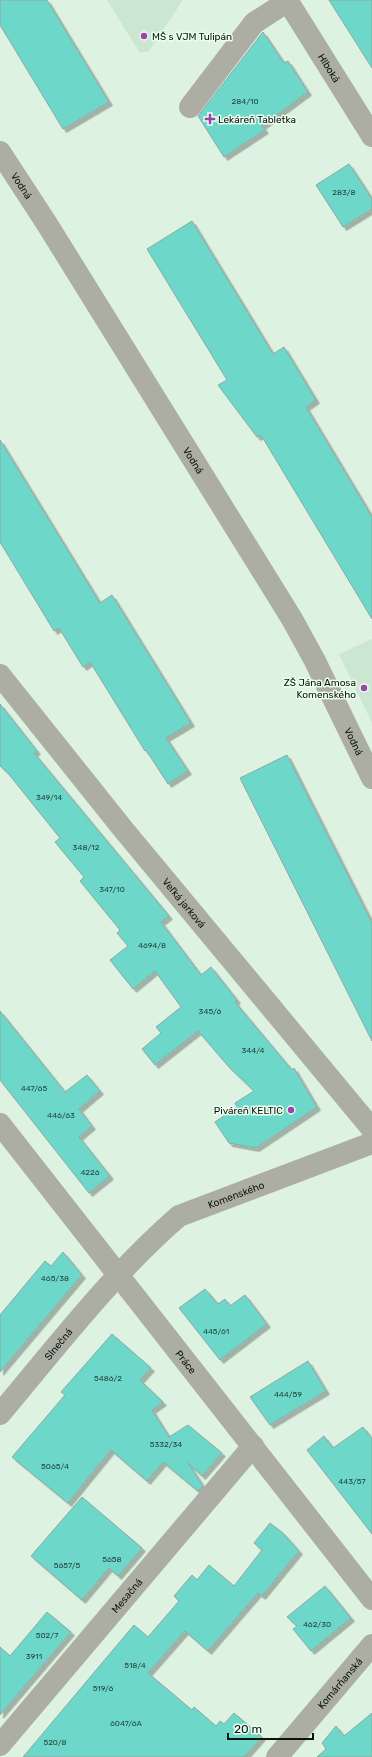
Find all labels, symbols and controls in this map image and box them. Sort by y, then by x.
marker: MŠ s VJM Tulipán [139,31,149,41]
place label: MŠ s VJM Tulipán [152,31,232,43]
street label: Hlboká [315,52,342,85]
house number: 284/10 [231,97,259,106]
marker: Lekáreň Tabletka [205,114,215,124]
place label: Lekáreň Tabletka [218,114,296,126]
street label: Vodná [8,170,34,202]
house number: 283/8 [332,188,356,197]
street label: Vodná [180,445,206,476]
place label: ZŠ Jána Amosa Komenského [284,677,356,701]
marker: ZŠ Jána Amosa Komenského [359,683,369,693]
street label: Vodná [341,726,365,758]
house number: 349/14 [36,793,62,802]
house number: 348/12 [73,843,100,852]
street label: Veľká jarková [159,876,208,931]
house number: 347/10 [99,885,125,894]
house number: 4694/8 [138,941,166,950]
house number: 345/6 [199,1007,222,1016]
house number: 344/4 [241,1046,265,1055]
house number: 447/65 [21,1084,47,1093]
place label: Piváreň KELTIC [214,1105,283,1117]
marker: Piváreň KELTIC [286,1105,296,1115]
house number: 446/63 [47,1111,75,1120]
house number: 4226 [80,1168,100,1177]
street label: Komenského [206,1179,266,1212]
house number: 465/38 [41,1274,69,1283]
street label: Slnečná [42,1326,75,1363]
house number: 445/61 [203,1327,229,1336]
street label: Práce [172,1348,199,1377]
house number: 5486/2 [94,1374,122,1383]
house number: 444/59 [274,1390,302,1399]
house number: 5332/34 [150,1440,182,1449]
house number: 5065/4 [41,1462,69,1471]
house number: 443/57 [338,1477,366,1486]
house number: 5658 [102,1555,122,1564]
house number: 5657/5 [54,1561,80,1570]
street label: Mesačná [109,1576,145,1616]
house number: 462/30 [303,1620,331,1629]
house number: 502/7 [36,1631,58,1640]
house number: 3911 [26,1652,42,1661]
street label: Komárňanská [316,1656,365,1712]
house number: 518/4 [124,1661,146,1670]
house number: 519/6 [93,1684,113,1693]
scale bar [228,1715,313,1741]
house number: 6047/6A [110,1719,143,1728]
text: 20 m [234,1722,262,1736]
house number: 520/8 [43,1738,67,1747]

